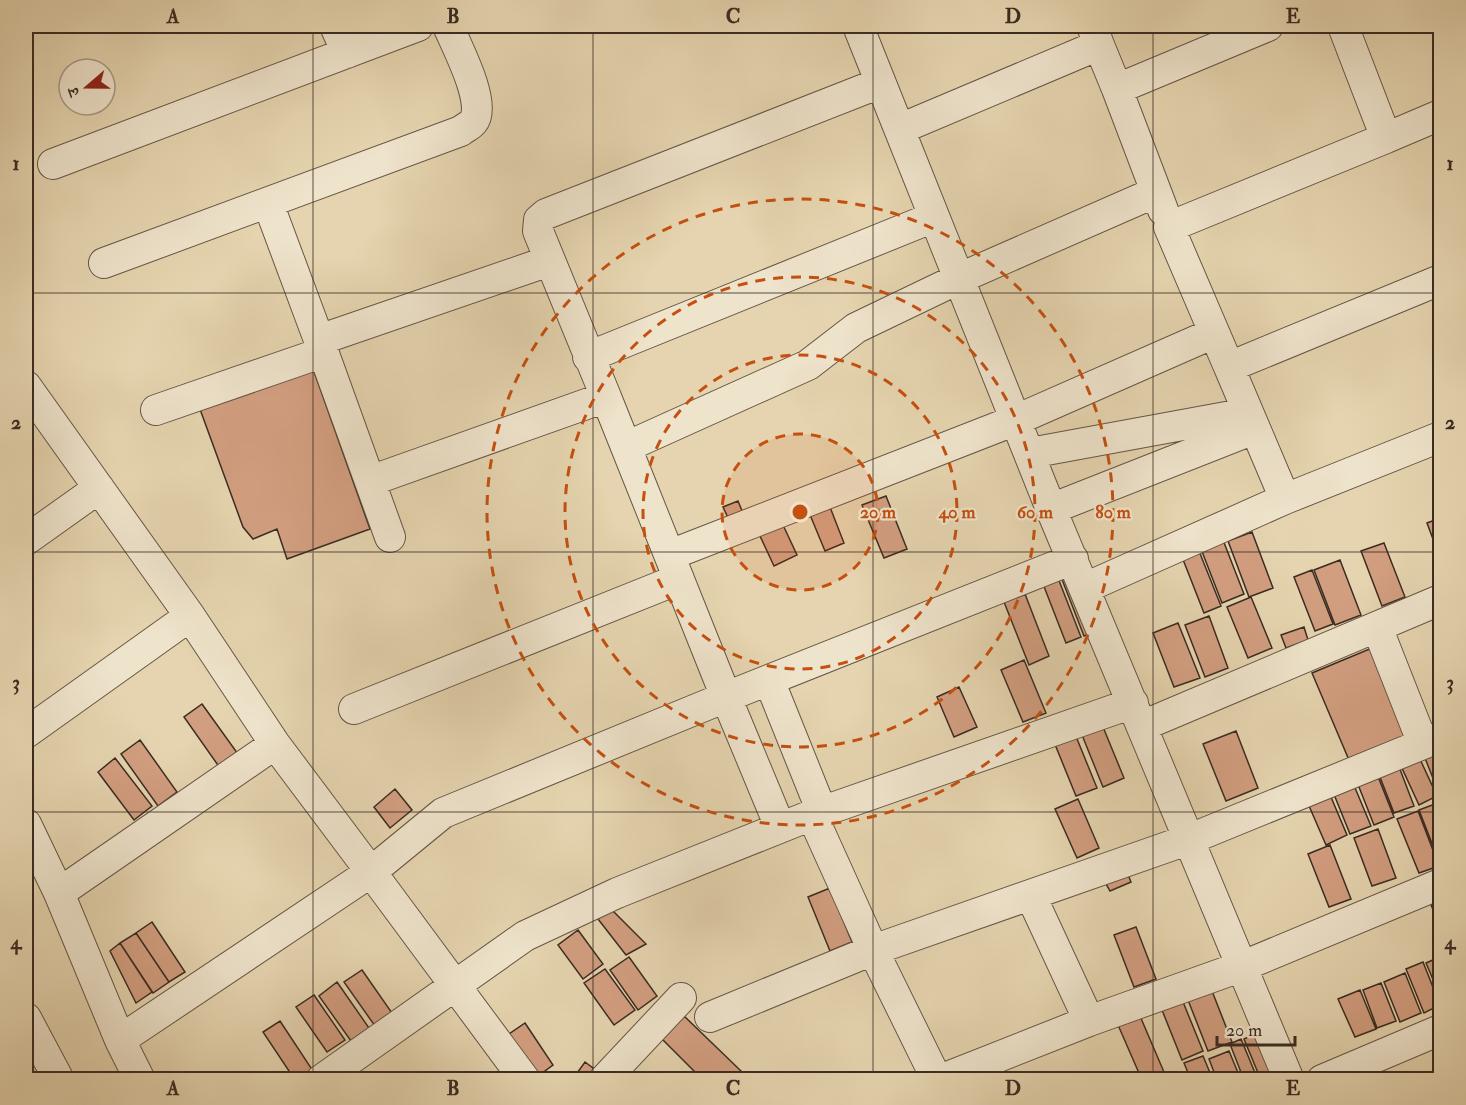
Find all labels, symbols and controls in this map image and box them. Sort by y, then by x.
text: A [166,4,180,29]
text: B [446,4,460,29]
text: C [726,4,740,29]
text: D [1005,4,1021,29]
text: E [1286,4,1301,29]
north arrow [57,57,117,117]
text: उ [62,83,85,100]
text: 1 [12,151,20,176]
text: 1 [1446,151,1454,176]
text: 2 [11,410,21,435]
text: 2 [1445,410,1455,435]
text: 20 m [860,501,897,524]
text: 40 m [938,501,976,524]
text: 60 m [1017,501,1054,524]
text: 80 m [1095,501,1132,524]
centre of rings [790,502,810,522]
text: 3 [12,670,20,695]
text: 3 [1446,670,1454,695]
text: 4 [10,930,23,955]
text: 4 [1444,930,1457,955]
scale bar [1217,1009,1295,1047]
text: 20 m [1226,1019,1262,1042]
text: A [166,1076,180,1101]
text: B [446,1076,460,1101]
text: C [726,1076,740,1101]
text: D [1005,1076,1021,1101]
text: E [1286,1076,1301,1101]

